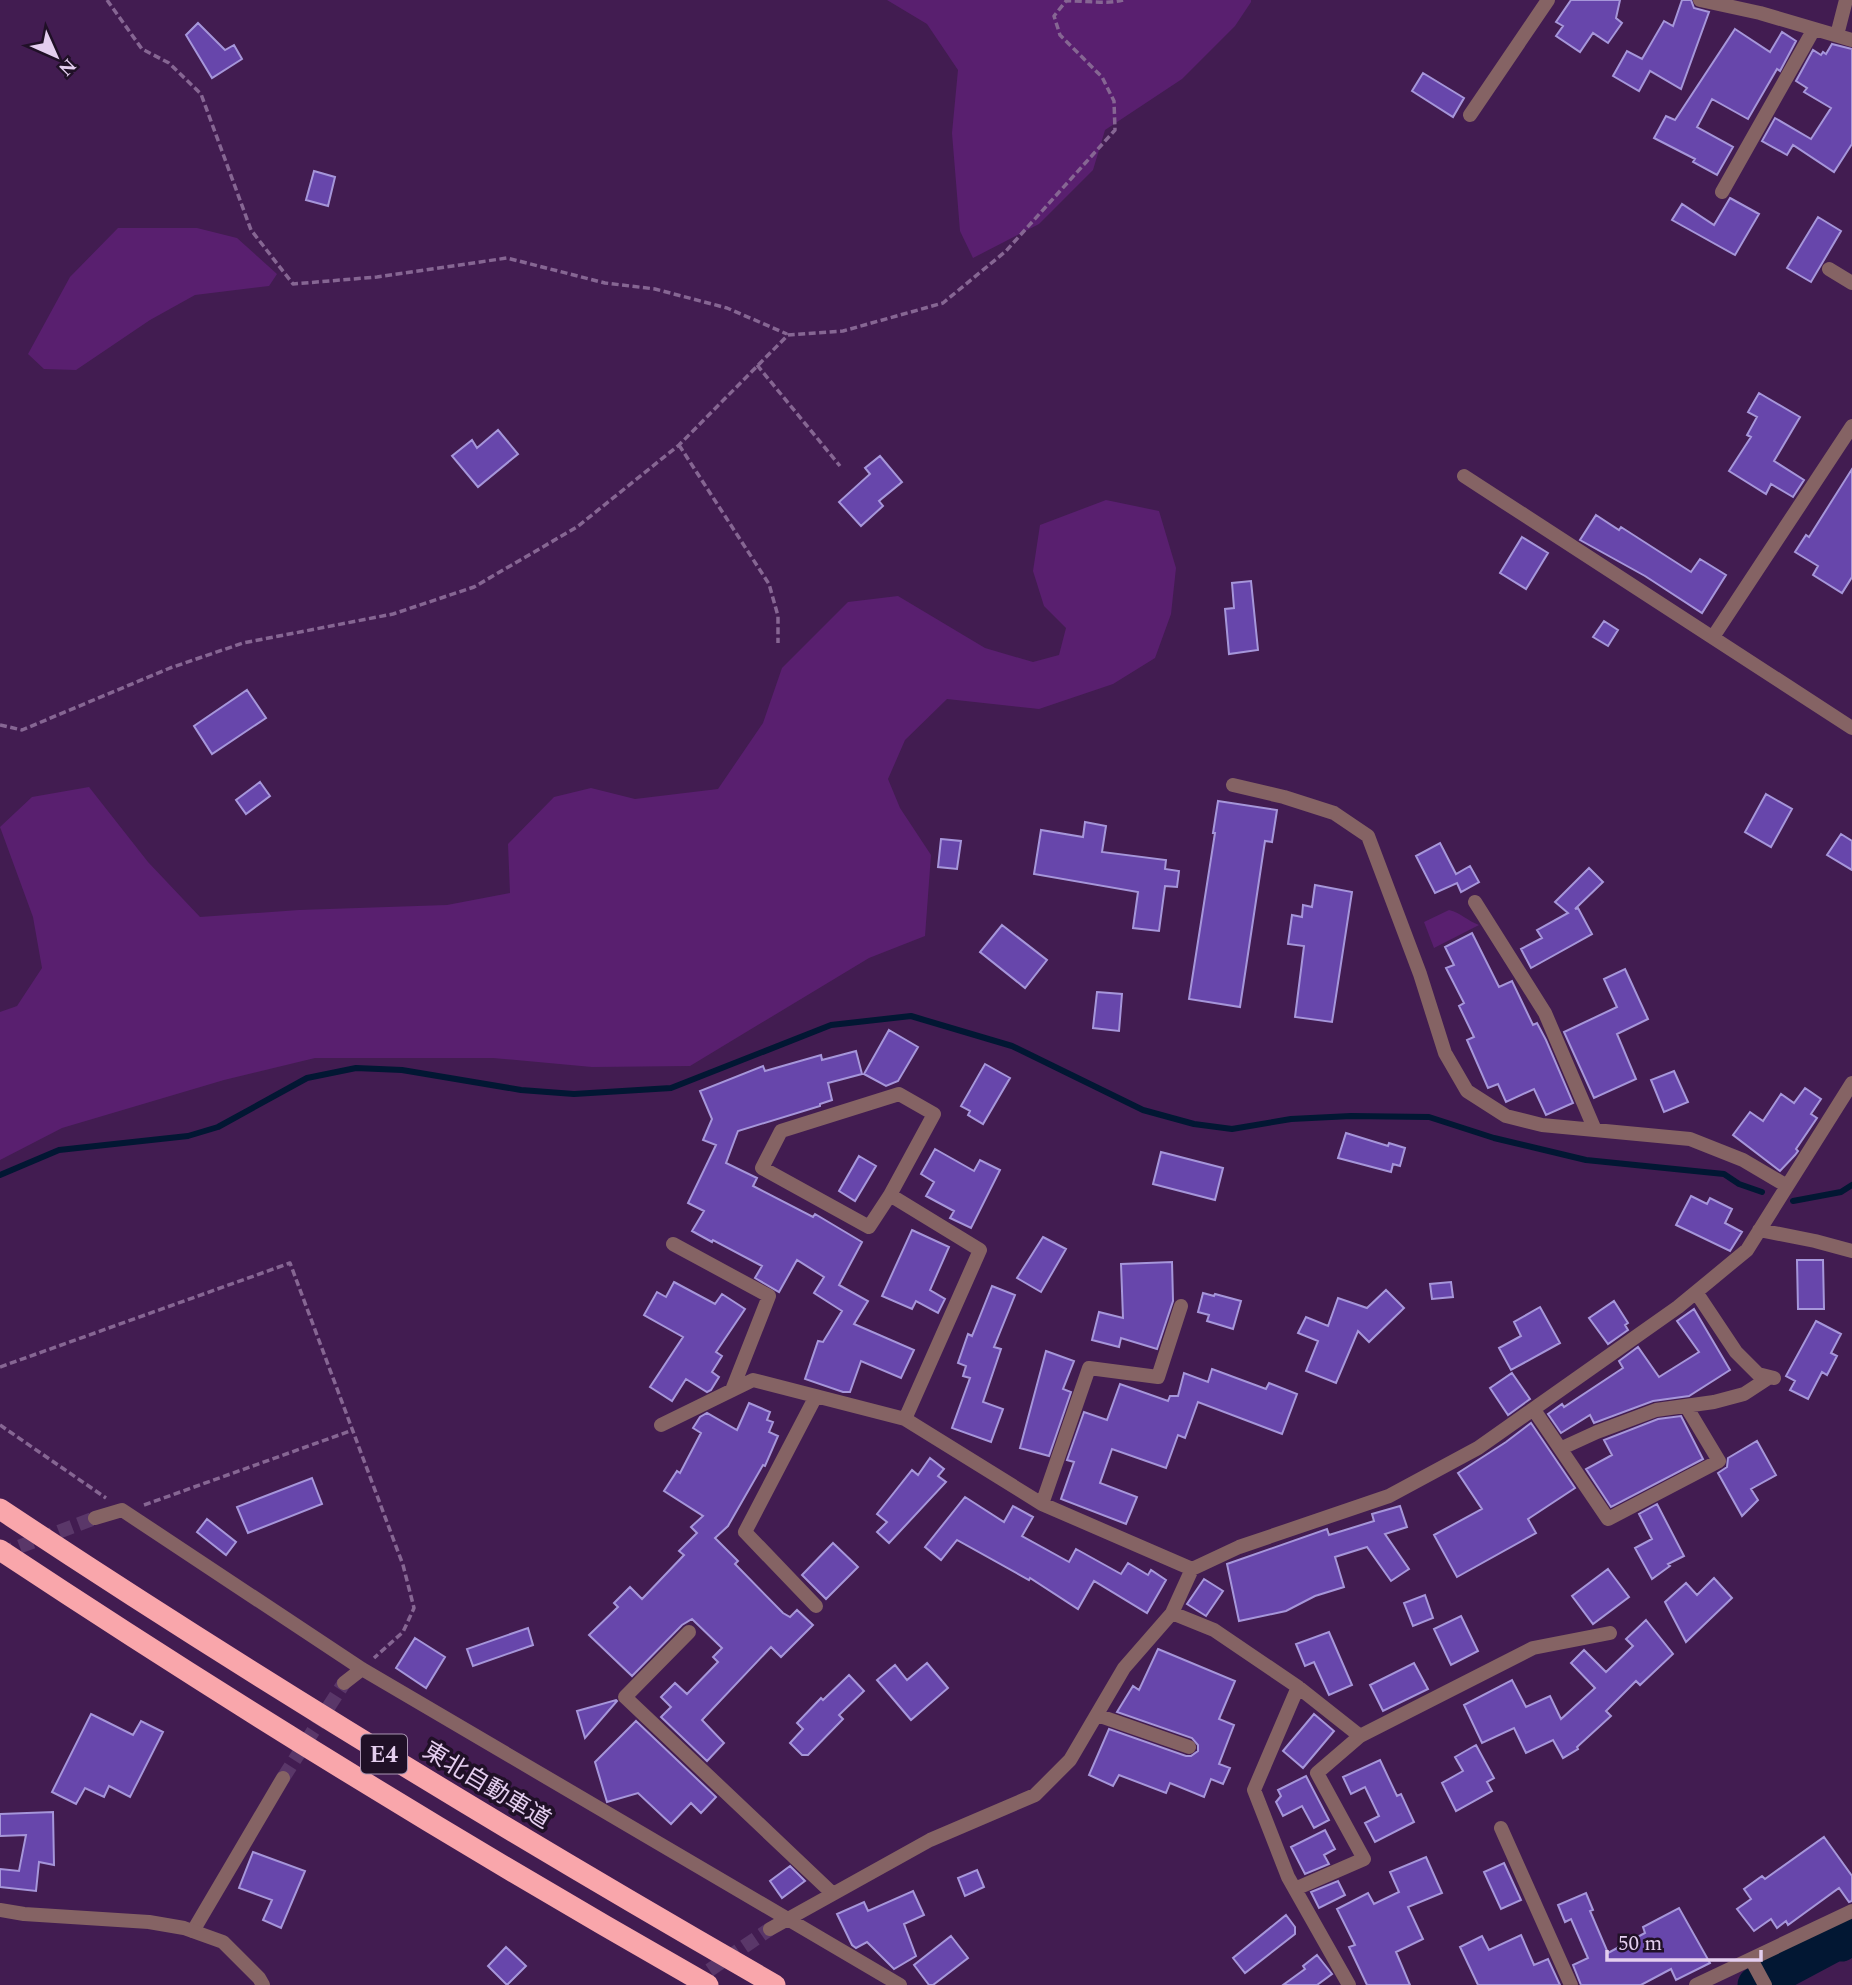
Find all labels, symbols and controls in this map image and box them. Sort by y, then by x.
north arrow [21,21,91,91]
text: N [51,51,83,83]
street label: 東北自動車道 [415,1733,557,1838]
road number: E4 [361,1735,407,1774]
scale bar [1607,1918,1761,1962]
text: 50 m [1618,1928,1662,1960]

